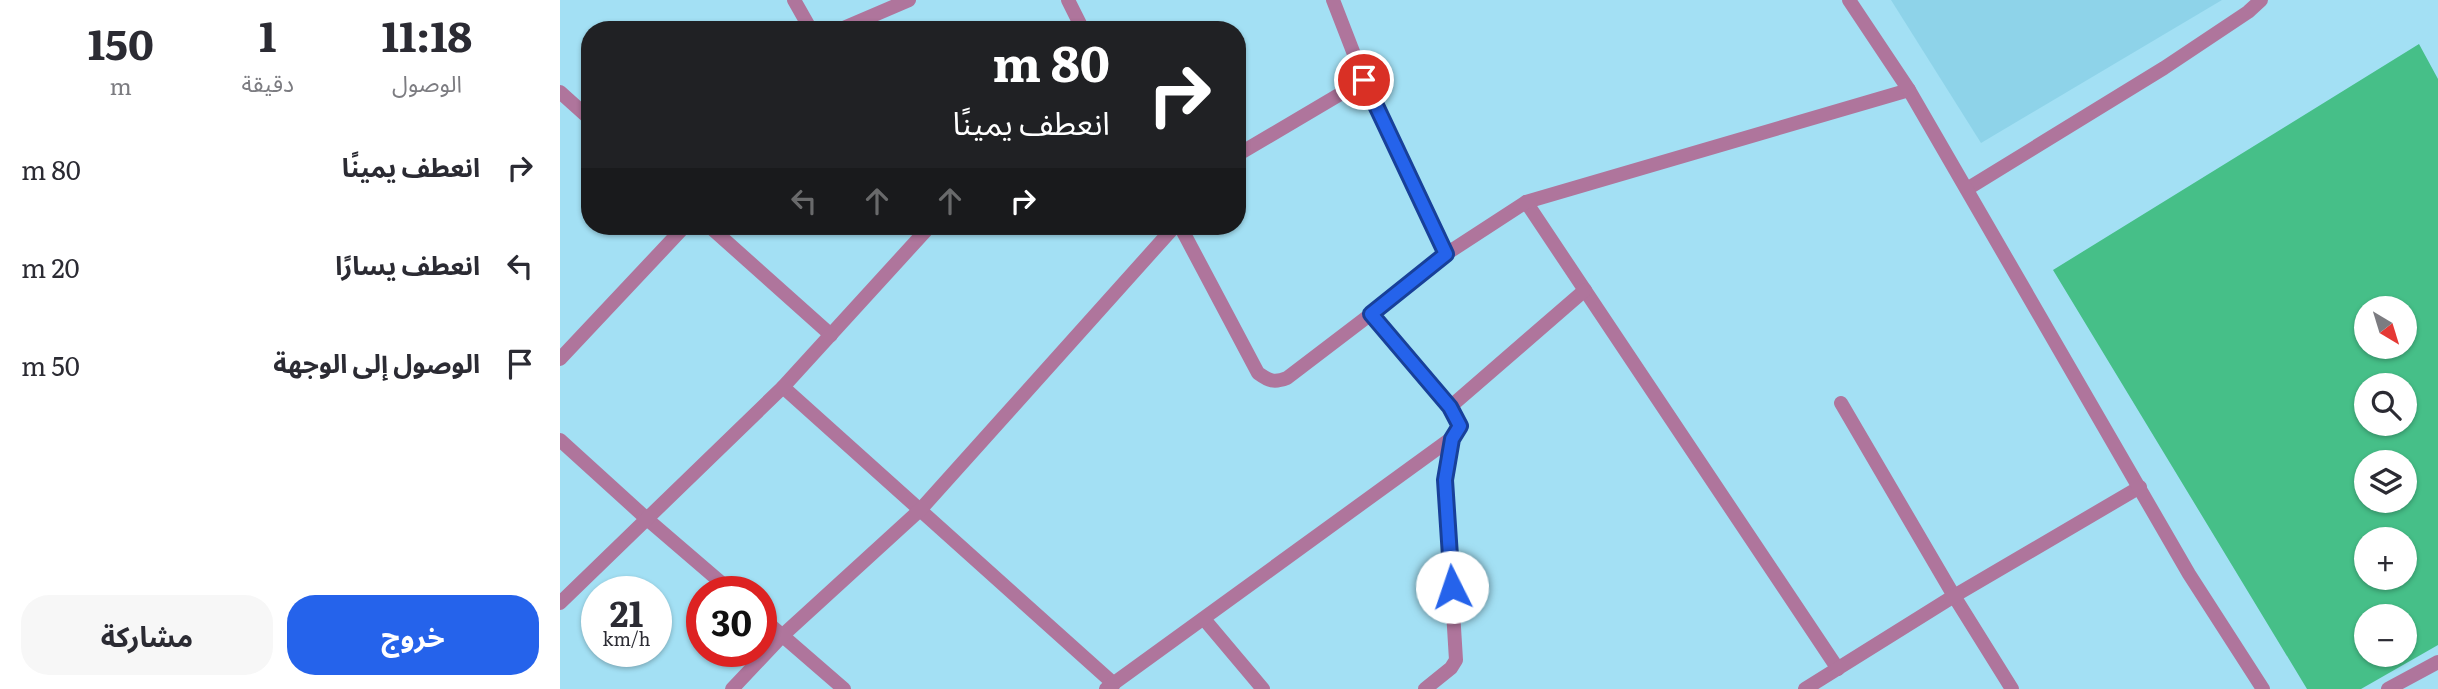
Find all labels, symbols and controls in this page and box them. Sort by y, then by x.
text: 1 [259,3,276,65]
text: 11:18 [382,3,472,65]
text: 150 [88,11,154,73]
text: 80 m [992,24,1110,97]
icon: right [1134,49,1225,140]
pin [1334,50,1394,110]
icon: arrive [1345,61,1383,99]
text: دقيقة [241,65,294,99]
text: الوصول [392,65,462,99]
text: m [110,68,132,102]
text: انعطف يمينًا [953,97,1110,145]
text: انعطف يمينًا [342,146,480,185]
text: 80 m [21,149,81,188]
icon: right [501,149,539,187]
icon: left [785,182,823,220]
icon: ahead [858,182,896,220]
icon: ahead [931,182,969,220]
icon: right [1004,182,1042,220]
text: انعطف يسارًا [335,244,480,283]
text: 20 m [21,247,80,286]
icon: left [501,247,539,285]
north arrow [2354,296,2417,359]
map controls [2354,296,2417,667]
text: الوصول إلى الوجهة [273,342,480,381]
text: 50 m [21,345,80,384]
icon: arrive [501,345,539,383]
button: search [2354,373,2417,436]
button: layers [2354,450,2417,513]
button: + [2354,527,2417,590]
position arrow [1415,550,1489,624]
speed limit sign: 30 [686,576,777,667]
text: 21 [610,586,643,638]
button: مشاركة [21,595,273,675]
button: خروج [287,595,539,675]
button: − [2354,604,2417,667]
text: km/h [603,625,650,652]

